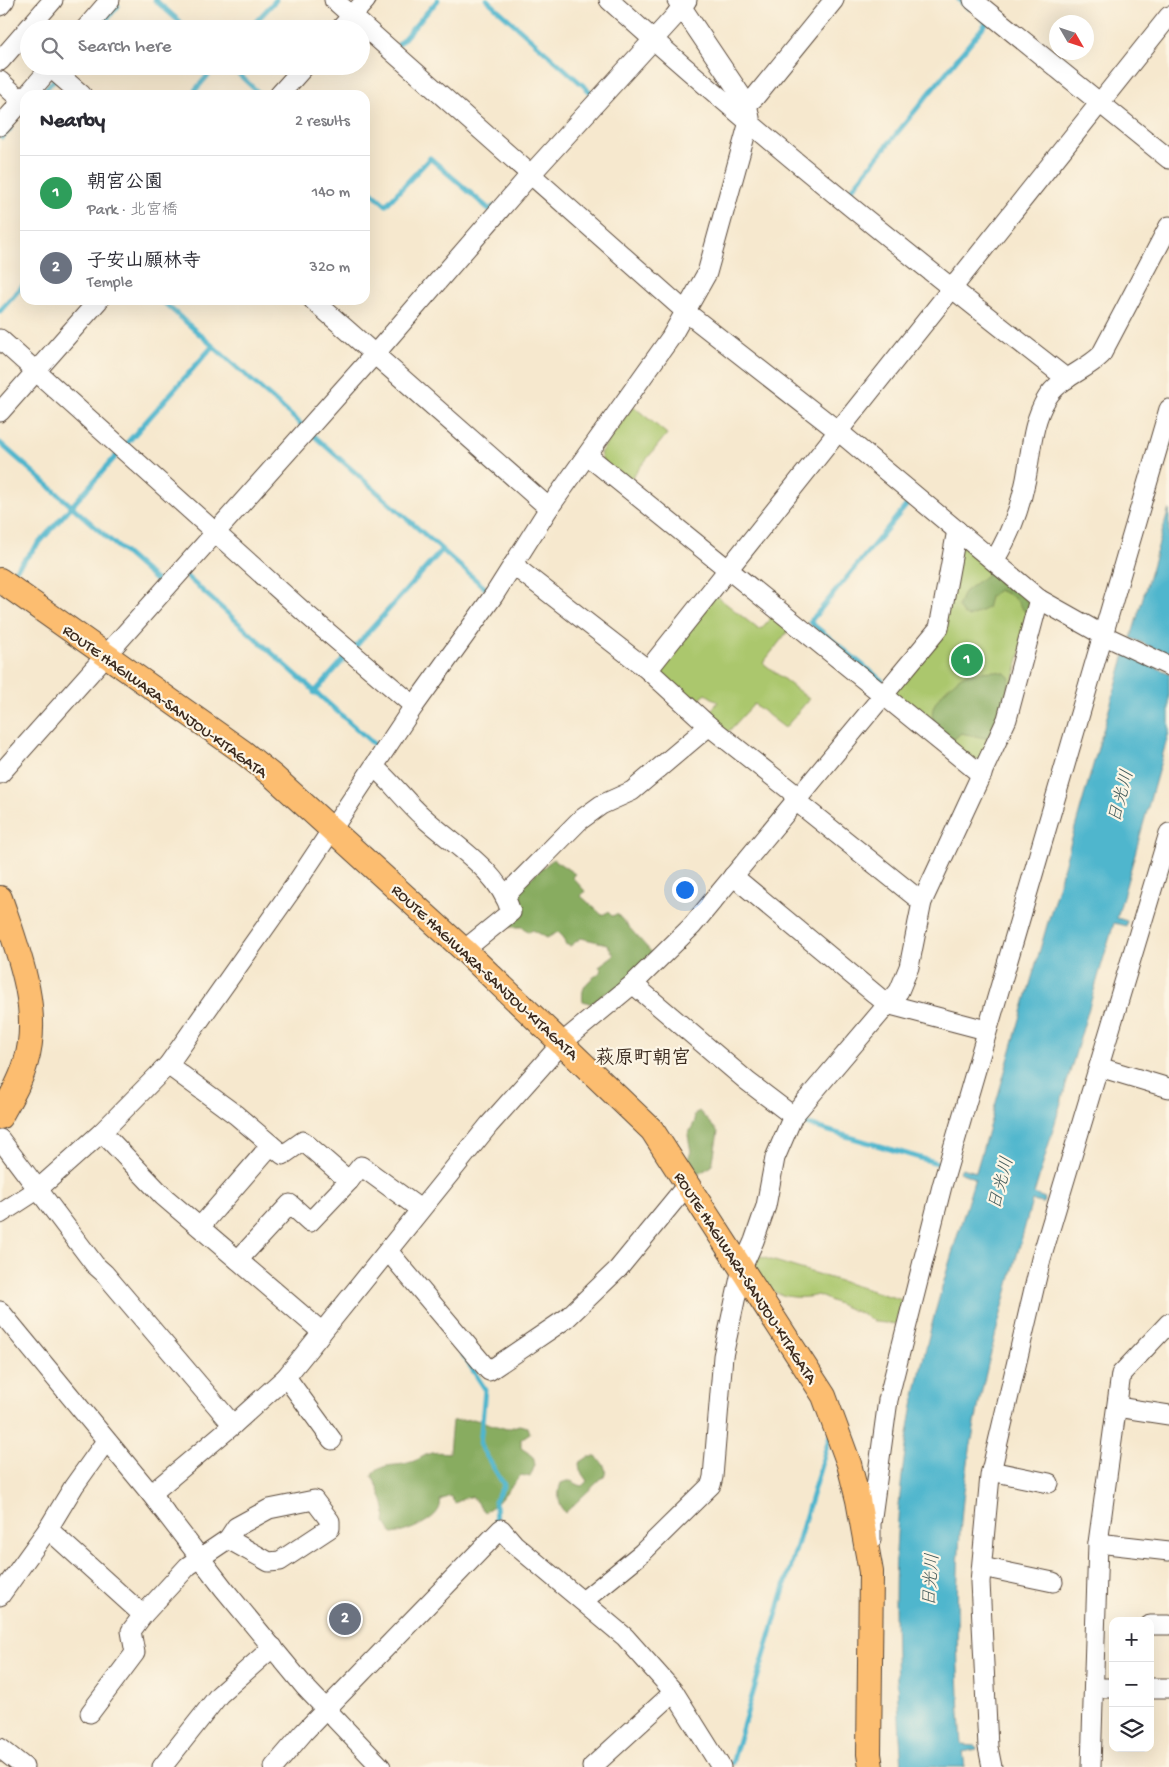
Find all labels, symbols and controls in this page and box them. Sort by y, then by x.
north arrow [1049,15,1094,60]
search box [20,20,370,75]
icon: search [38,34,66,62]
text: Search here [78,36,172,59]
text: Nearby [40,110,105,135]
text: 2 results [295,113,350,132]
text: 朝宮公園 [87,172,163,195]
text: 1 [53,184,59,203]
text: 140 m [312,184,350,203]
text: Park · 北宮橋 [87,202,178,221]
text: 子安山願林寺 [87,251,201,274]
text: 2 [52,259,60,278]
text: 320 m [310,259,350,278]
text: Temple [87,274,132,293]
street label: ROUTE HAGIWARA-SANJOU-KITAGATA [58,622,271,784]
pin: 1 [951,641,983,679]
water label: 日光川 [1105,768,1140,825]
your location [672,877,698,903]
street label: ROUTE HAGIWARA-SANJOU-KITAGATA [386,882,582,1066]
district label: 萩原町朝宮 [595,1047,691,1071]
water label: 日光川 [985,1155,1020,1212]
street label: ROUTE HAGIWARA-SANJOU-KITAGATA [668,1169,821,1390]
water label: 日光川 [920,1553,945,1608]
pin: 2 [329,1600,361,1638]
map controls [1109,1617,1154,1752]
button: + [1109,1617,1154,1662]
button: − [1109,1662,1154,1707]
button: layers [1109,1707,1154,1752]

